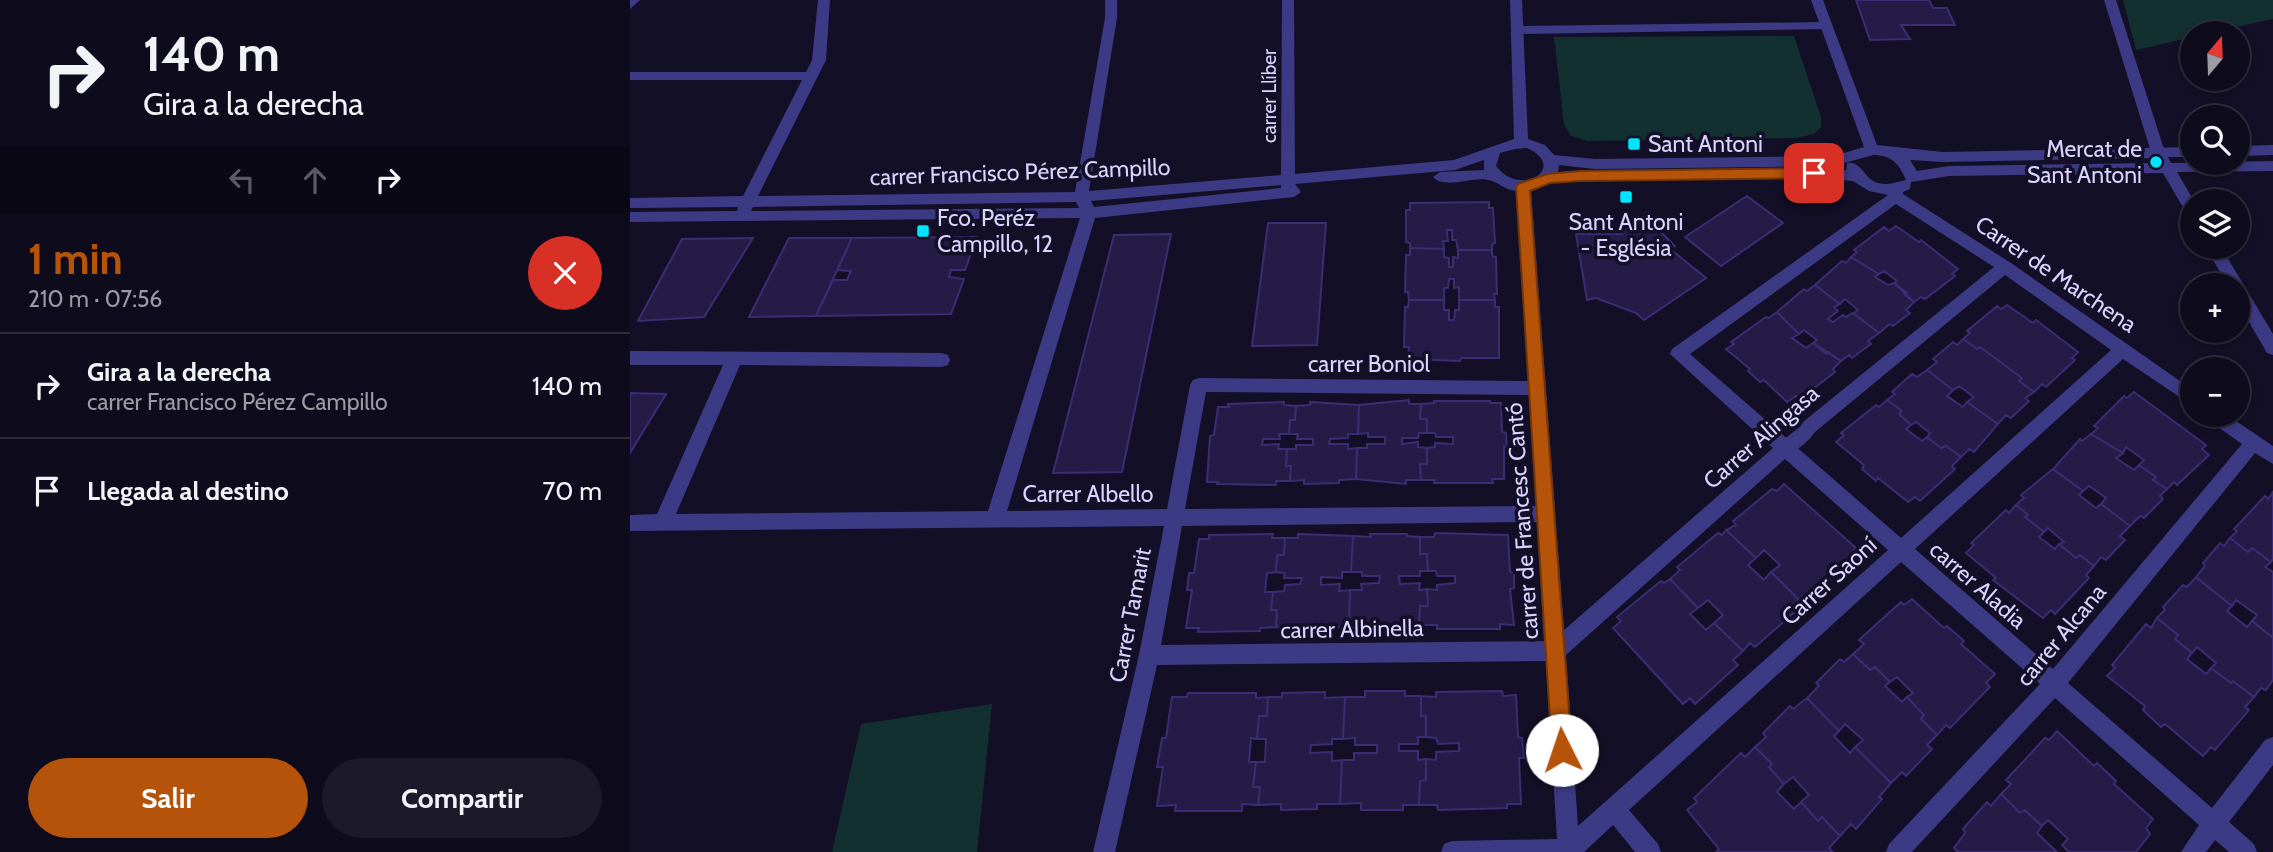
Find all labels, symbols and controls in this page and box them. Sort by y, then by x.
north arrow [2180,21,2250,91]
map controls [2180,21,2250,427]
text: 140 m [143,24,280,83]
icon: right [28,28,119,119]
street label: carrer Llíber [1258,49,1281,143]
text: Gira a la derecha [143,84,364,123]
button: search [2180,105,2250,175]
place label: Sant Antoni [1648,130,1763,158]
place label: Mercat de Sant Antoni [2027,135,2142,189]
marker: Sant Antoni [1626,136,1642,152]
pin [1784,143,1844,203]
street label: carrer Francisco Pérez Campillo [869,153,1171,191]
icon: arrive [1795,154,1833,192]
marker: Mercat de Sant Antoni [2148,154,2164,170]
icon: left [223,161,261,199]
icon: ahead [296,161,334,199]
icon: right [369,161,407,199]
marker: Sant Antoni - Església [1618,189,1634,205]
button: layers [2180,189,2250,259]
place label: Fco. Peréz Campillo, 12 [937,204,1053,258]
place label: Sant Antoni - Església [1569,208,1683,262]
street label: Carrer de Marchena [1970,210,2142,338]
marker: Fco. Peréz Campillo, 12 [915,223,931,239]
text: 1 min [28,233,123,285]
button: close [528,236,602,310]
button: + [2180,273,2250,343]
text: 210 m · 07:56 [28,285,162,313]
street label: carrer Boniol [1308,350,1431,378]
text: Gira a la derecha [87,356,271,388]
button: − [2180,357,2250,427]
icon: right [28,367,66,405]
text: 140 m [532,370,602,402]
street label: Carrer Alingasa [1698,379,1824,495]
text: carrer Francisco Pérez Campillo [87,388,388,416]
street label: carrer de Francesc Cantó [1500,402,1544,640]
icon: arrive [28,472,66,510]
text: Llegada al destino [87,475,289,507]
text: 70 m [542,475,602,507]
street label: Carrer Albello [1022,480,1154,508]
street label: Carrer Saoní [1776,531,1882,631]
street label: carrer Aladia [1924,535,2032,635]
street label: Carrer Tamarit [1103,545,1157,685]
street label: carrer Alcana [2010,578,2112,692]
street label: carrer Albinella [1280,614,1424,644]
position arrow [1525,713,1599,787]
button: Salir [28,758,308,838]
button: Compartir [322,758,602,838]

